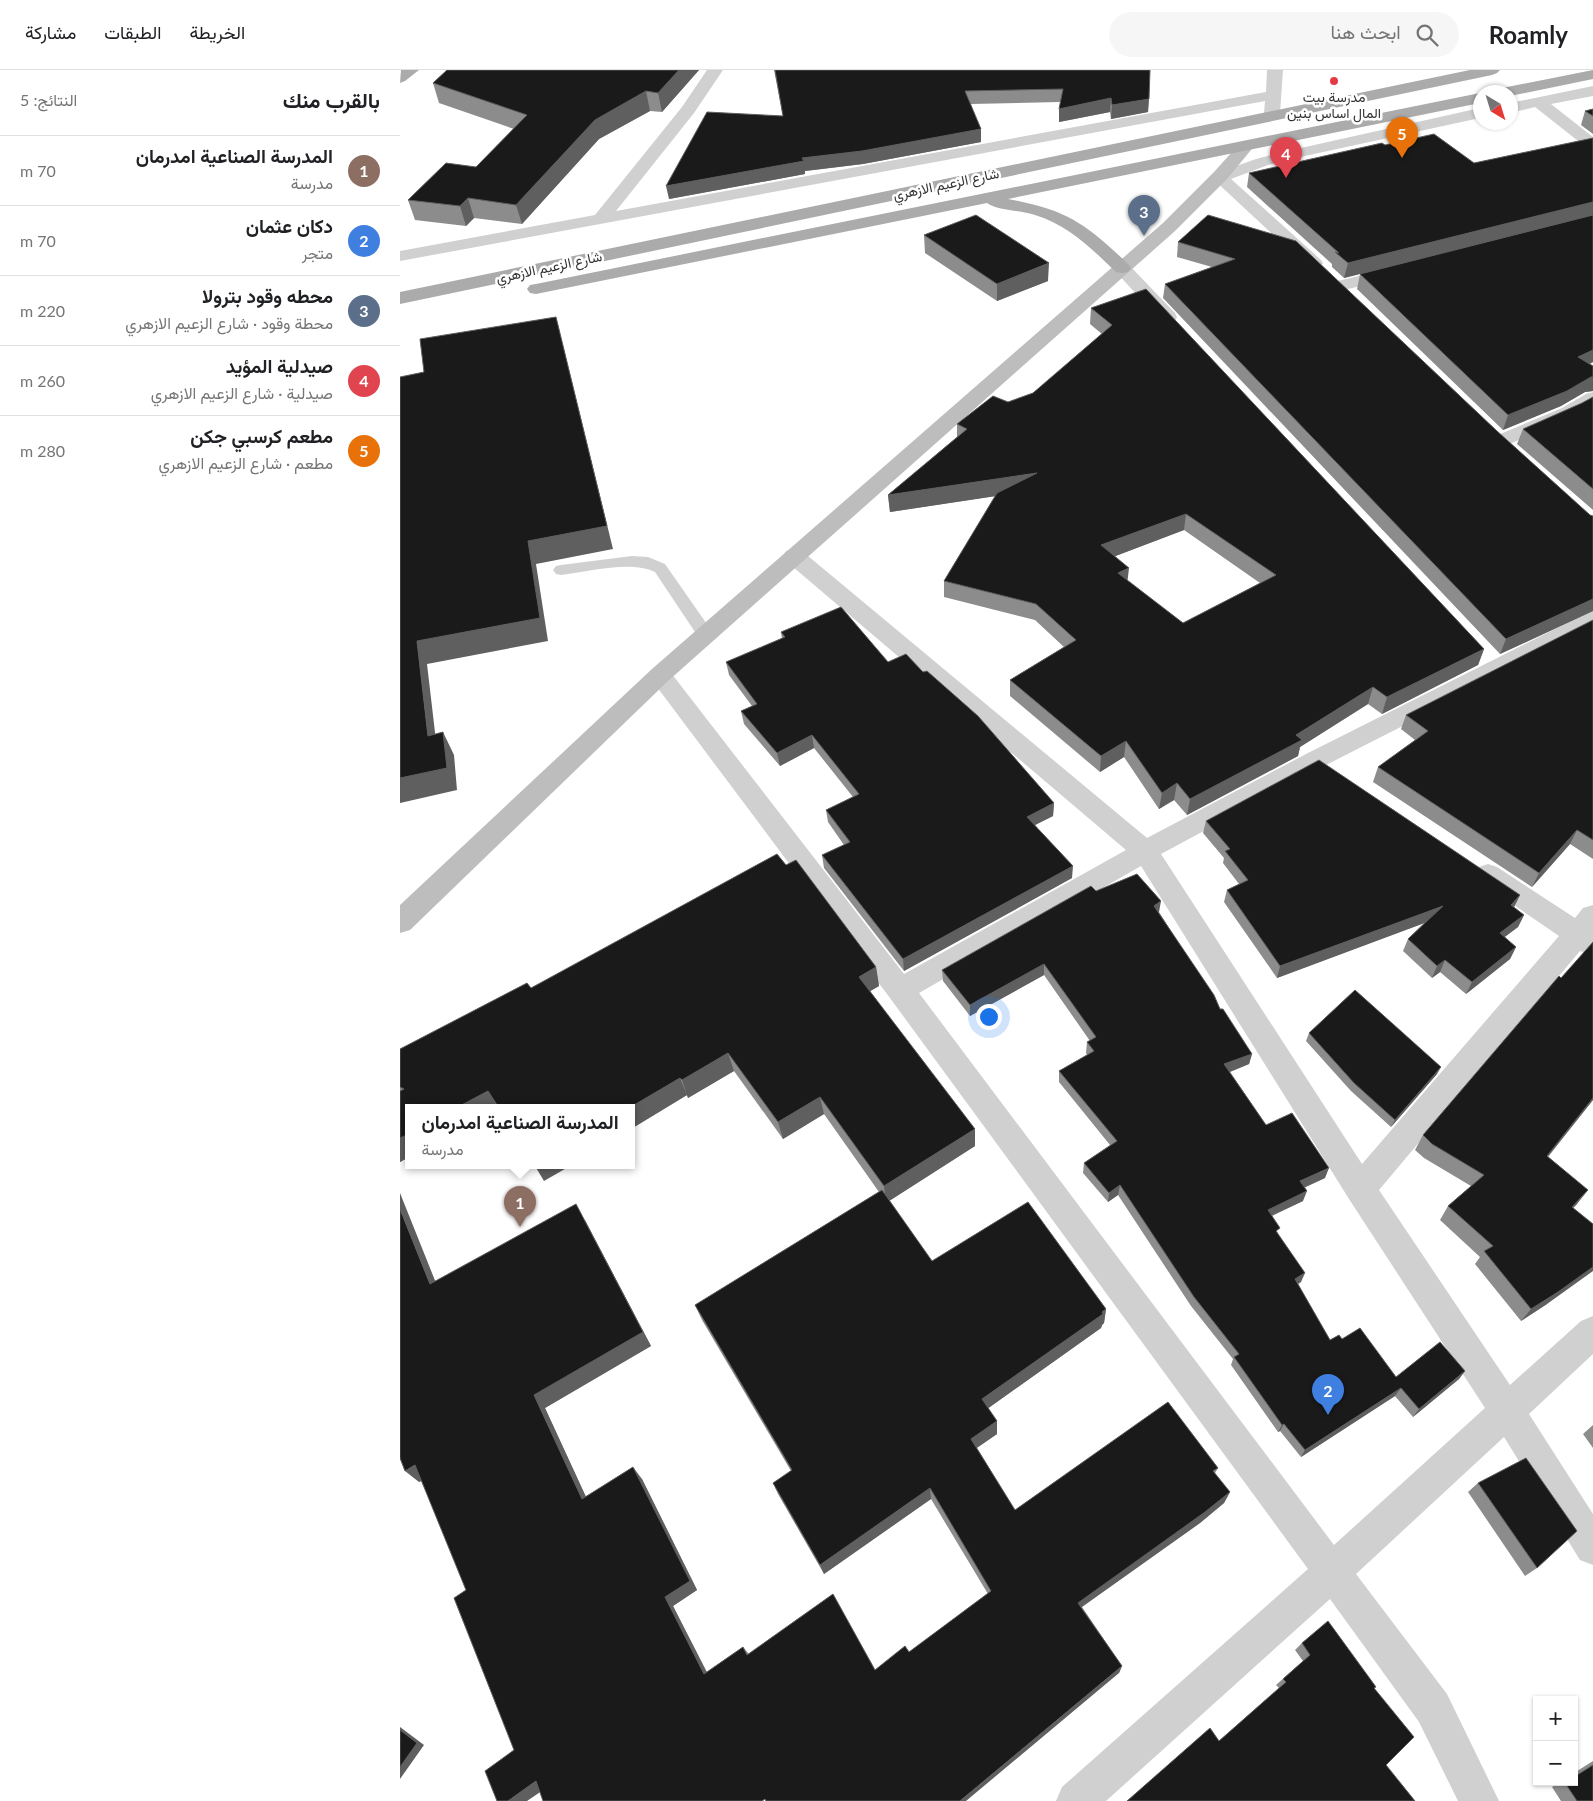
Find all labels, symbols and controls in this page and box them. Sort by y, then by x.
search box [1109,12,1459,57]
text: ابحث هنا [1331,20,1401,43]
text: Roamly [1489,20,1568,49]
text: مشاركة [25,21,76,43]
text: الطبقات [104,21,161,43]
text: الخريطة [189,21,245,43]
icon: search [1413,21,1441,49]
marker: مدرسة بيت المال اساس بنين [1328,75,1340,87]
north arrow [1473,85,1518,130]
text: بالقرب منك [283,87,380,112]
place label: مدرسة بيت المال اساس بنين [1287,88,1381,123]
text: النتائج: 5 [20,90,77,109]
pin: 5 [1386,117,1418,158]
pin: 4 [1270,137,1302,178]
text: المدرسة الصناعية امدرمان [136,144,333,167]
text: 70 m [20,161,56,180]
text: 1 [359,161,369,180]
street label: شارع الزعيم الازهري [891,164,1001,207]
text: مدرسة [291,173,333,192]
pin: 3 [1128,195,1160,236]
text: دكان عثمان [246,214,333,237]
text: 70 m [20,231,56,250]
text: 2 [359,231,369,250]
text: متجر [302,243,333,262]
street label: شارع الزعيم الازهري [494,247,604,290]
text: محطه وقود بترولا [202,284,333,307]
text: 220 m [20,301,65,320]
text: 3 [359,301,369,320]
text: محطة وقود · شارع الزعيم الازهري [125,313,333,332]
text: صيدلية المؤيد [226,354,333,377]
text: 260 m [20,371,65,390]
text: 4 [359,371,369,390]
text: صيدلية · شارع الزعيم الازهري [151,383,333,402]
text: مطعم كرسبي جكن [190,424,333,447]
text: 280 m [20,441,65,460]
text: 5 [359,441,369,460]
text: مطعم · شارع الزعيم الازهري [158,453,333,472]
your location [976,1004,1002,1030]
popup [405,1104,635,1169]
text: المدرسة الصناعية امدرمان [421,1110,619,1133]
text: مدرسة [421,1139,464,1158]
pin: 1 [504,1186,536,1227]
pin: 2 [1312,1374,1344,1415]
map controls [1533,1696,1578,1786]
button: + [1533,1696,1578,1741]
button: − [1533,1741,1578,1786]

